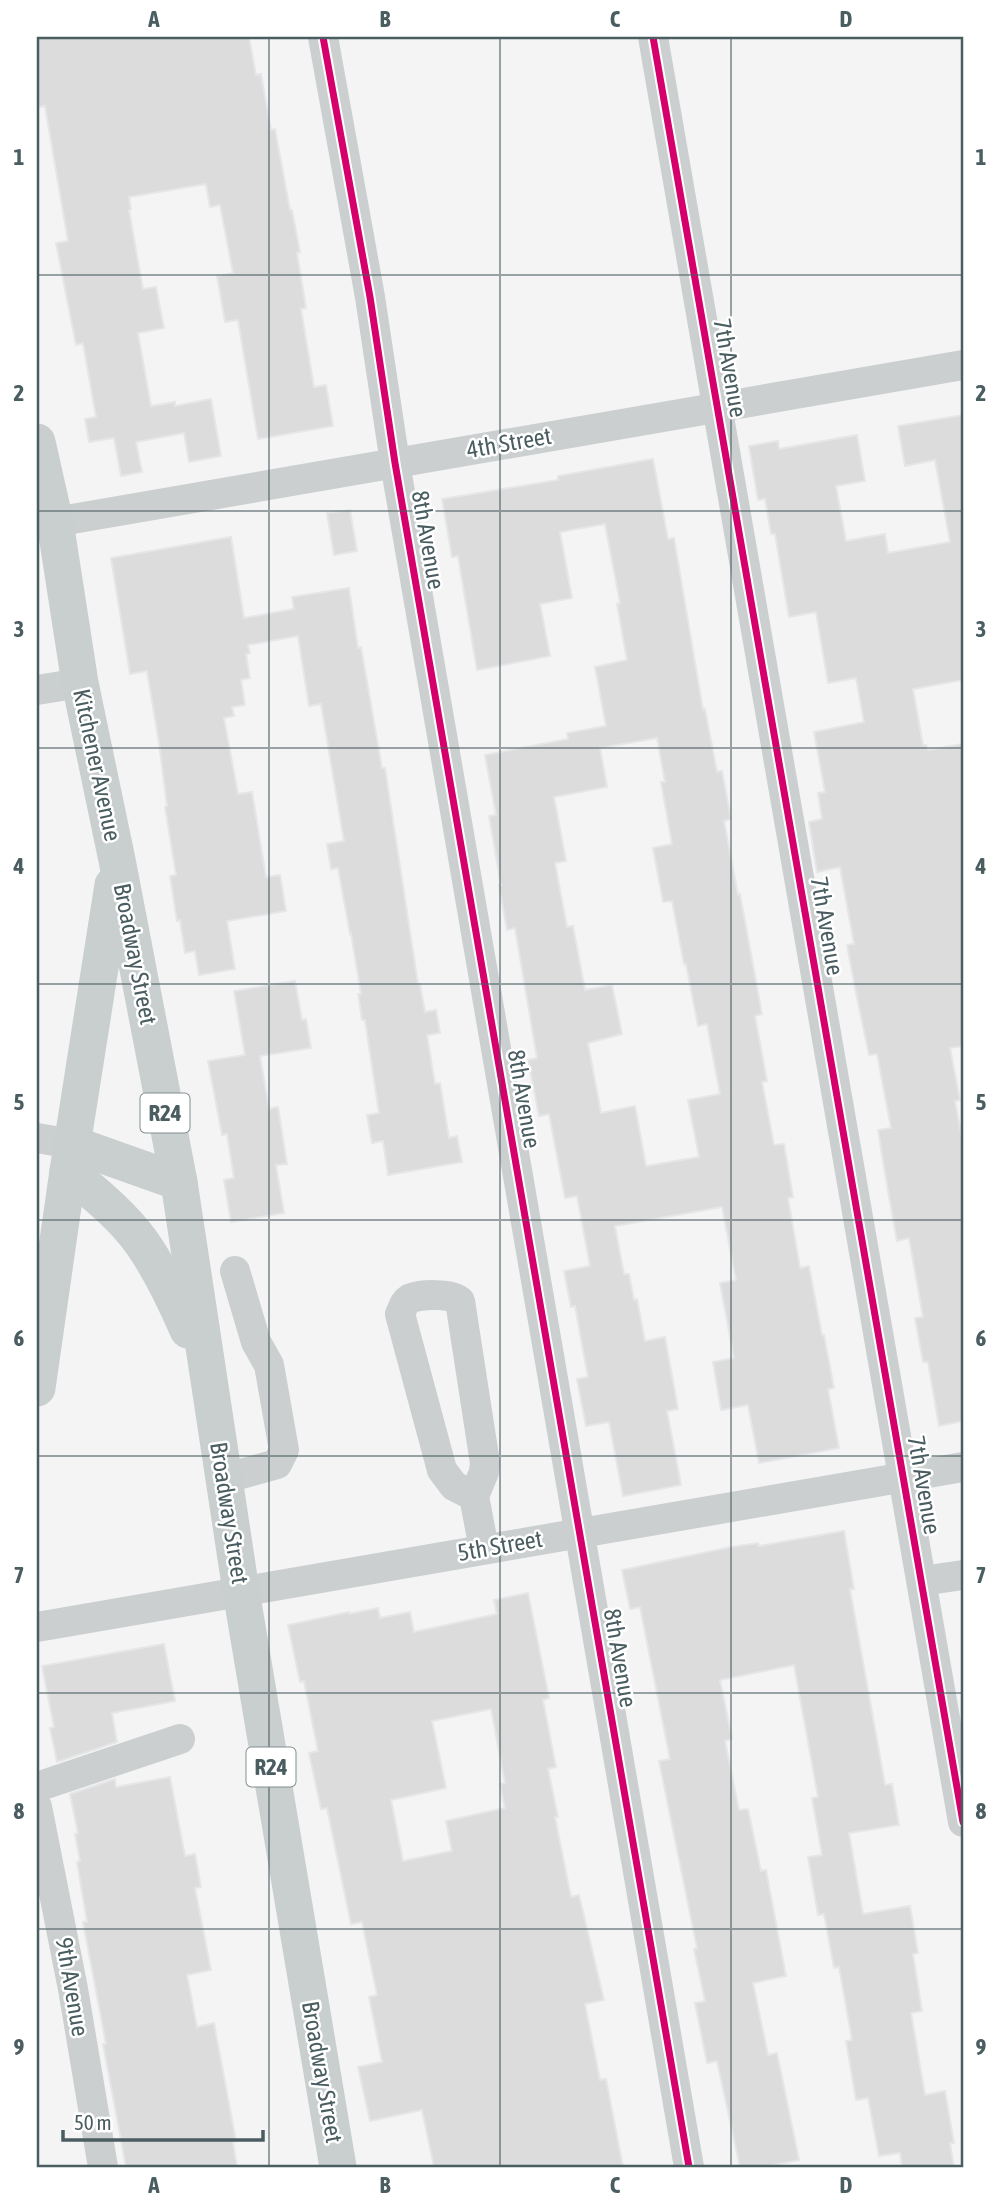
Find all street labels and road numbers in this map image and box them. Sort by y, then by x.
street label: 7th Avenue [709,317,752,419]
street label: 4th Street [464,422,554,463]
street label: 8th Avenue [407,489,450,591]
street label: Kitchener Avenue [68,686,127,843]
street label: 7th Avenue [806,875,849,977]
street label: Broadway Street [109,881,162,1027]
street label: 8th Avenue [503,1048,546,1150]
road number: R24 [140,1094,190,1132]
street label: 7th Avenue [903,1434,946,1536]
street label: Broadway Street [205,1440,254,1586]
street label: 5th Street [455,1525,545,1566]
street label: 8th Avenue [599,1607,642,1709]
road number: R24 [246,1748,296,1786]
street label: 9th Avenue [51,1936,94,2038]
street label: Broadway Street [297,1999,348,2145]

